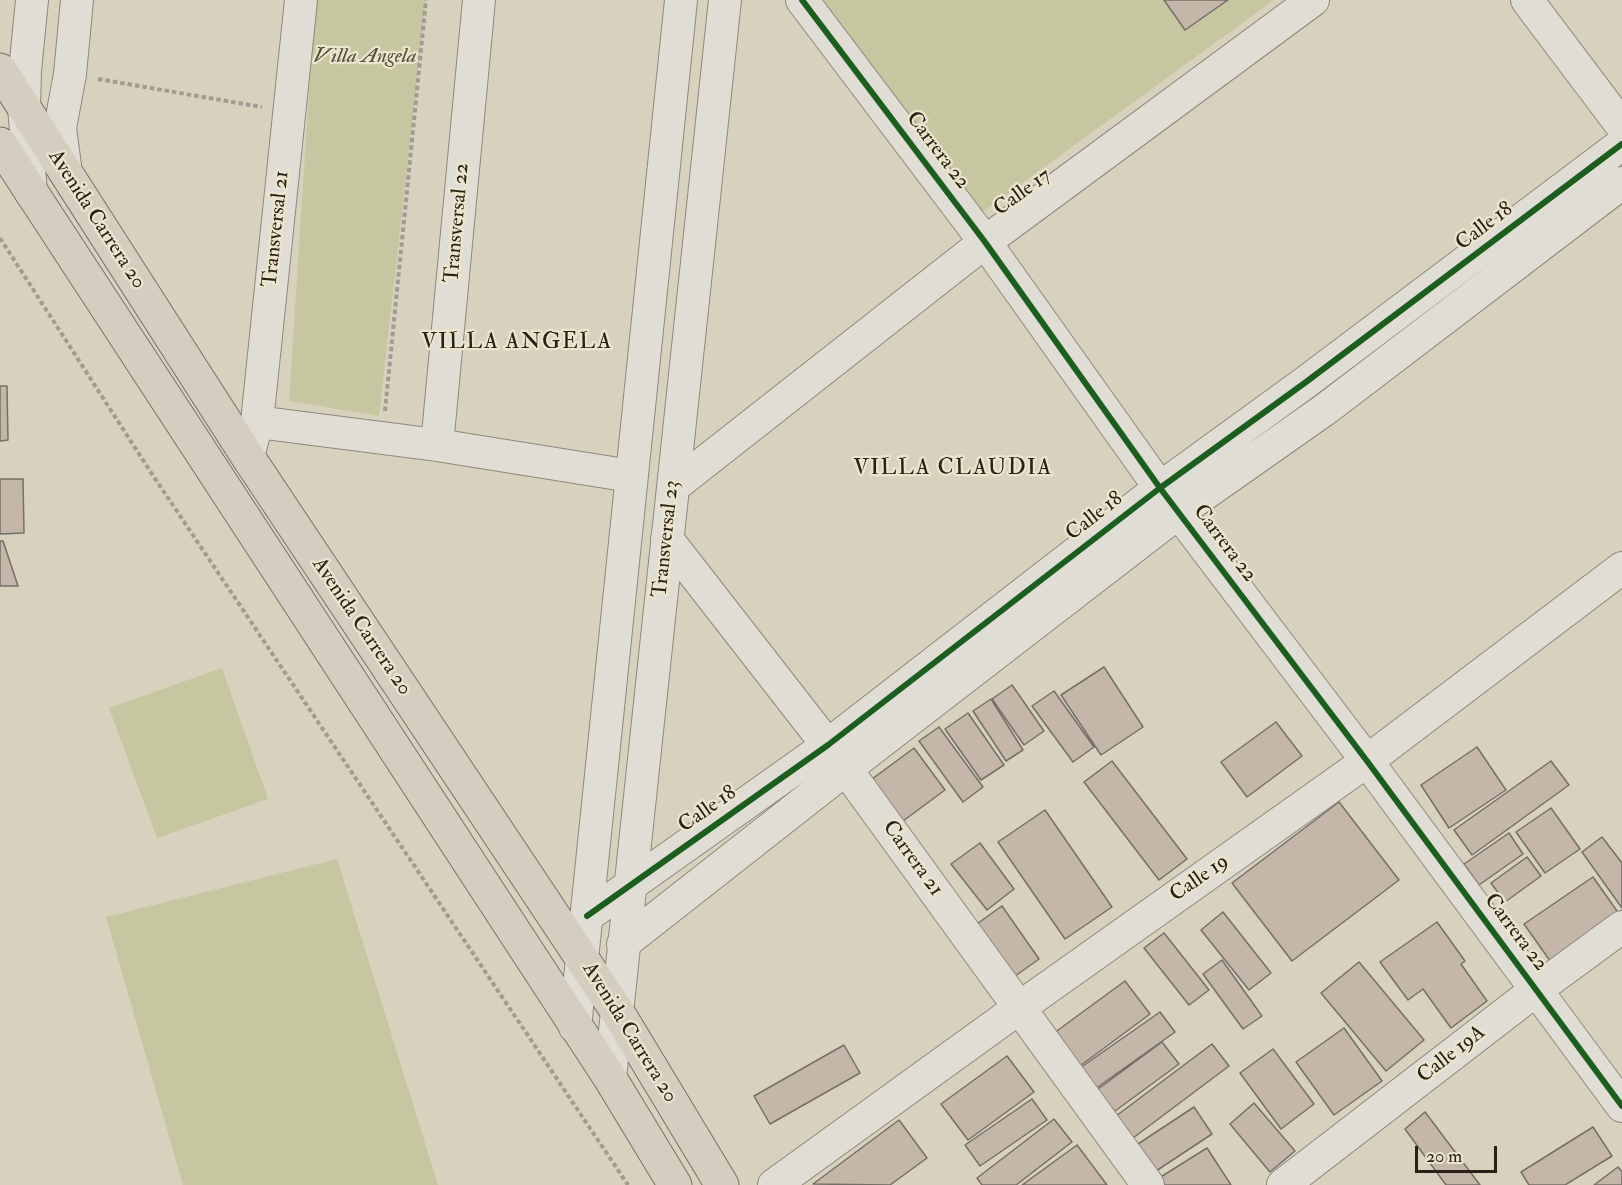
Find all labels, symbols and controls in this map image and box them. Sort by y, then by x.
park label: Villa Angela [314,44,416,70]
street label: Carrera 22 [900,107,974,195]
street label: Avenida Carrera 20 [42,146,150,294]
street label: Transversal 22 [440,162,476,284]
street label: Calle 17 [989,164,1057,222]
street label: Transversal 21 [258,169,296,289]
street label: Calle 18 [1451,197,1519,257]
district label: VILLA ANGELA [421,330,613,356]
district label: VILLA CLAUDIA [853,456,1053,482]
street label: Transversal 23 [648,479,686,599]
street label: Calle 18 [1062,487,1128,547]
street label: Carrera 22 [1187,500,1261,588]
street label: Avenida Carrera 20 [306,553,416,701]
street label: Calle 18 [674,781,742,839]
street label: Carrera 21 [876,816,948,902]
street label: Calle 19 [1166,850,1234,908]
street label: Carrera 22 [1478,889,1552,977]
street label: Avenida Carrera 20 [576,958,682,1108]
street label: Calle 19A [1413,1021,1491,1089]
scale bar [1418,1134,1500,1172]
text: 20 m [1426,1145,1462,1168]

